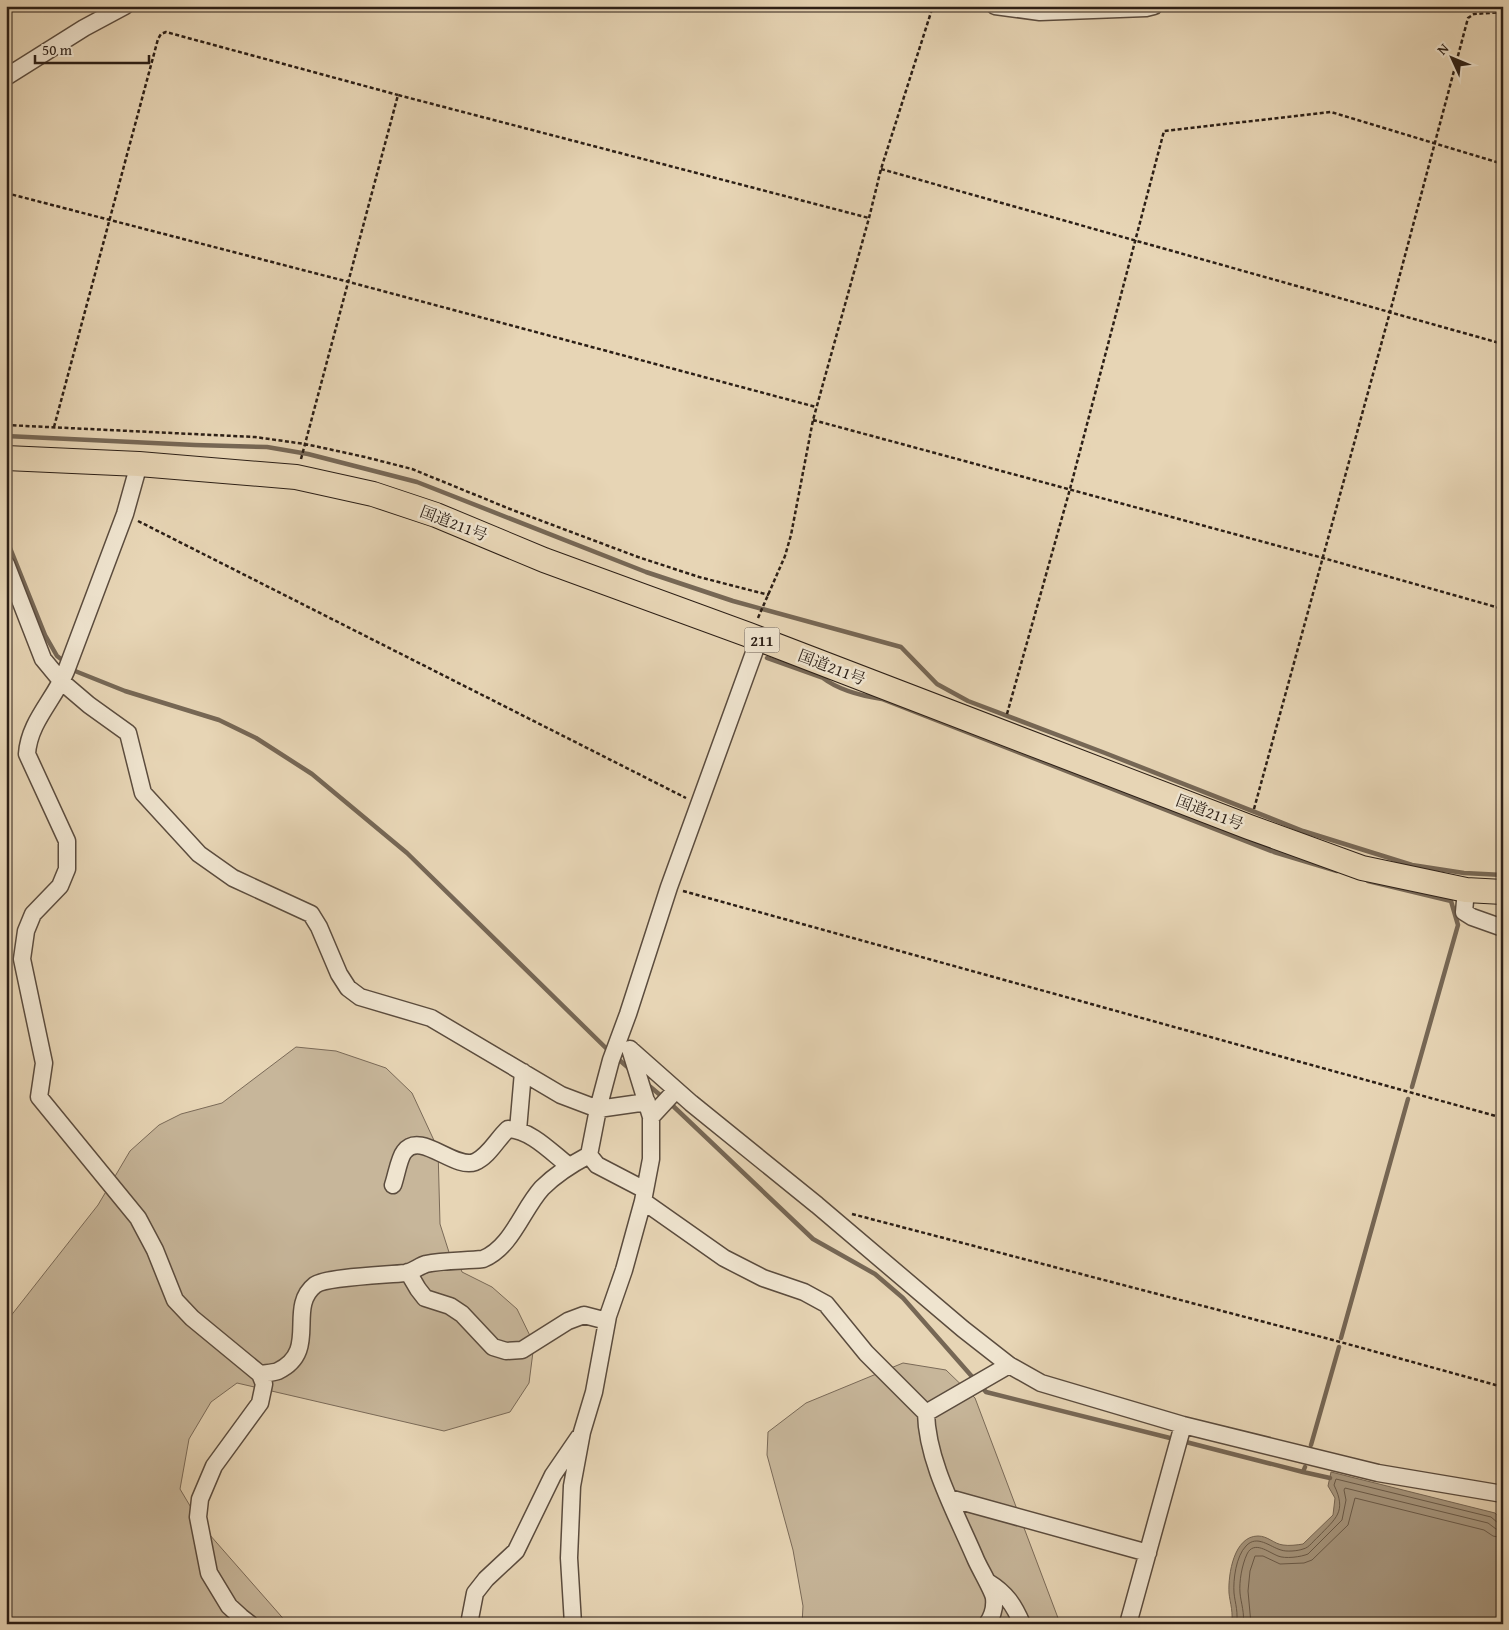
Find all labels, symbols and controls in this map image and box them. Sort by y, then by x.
scale bar [35,32,149,64]
north arrow [1426,32,1476,82]
text: N [1432,38,1454,59]
text: 50 m [42,39,73,60]
street label: 国道211号 [416,499,492,547]
road number: 211 [744,628,780,652]
street label: 国道211号 [794,643,870,691]
street label: 国道211号 [1172,788,1248,836]

